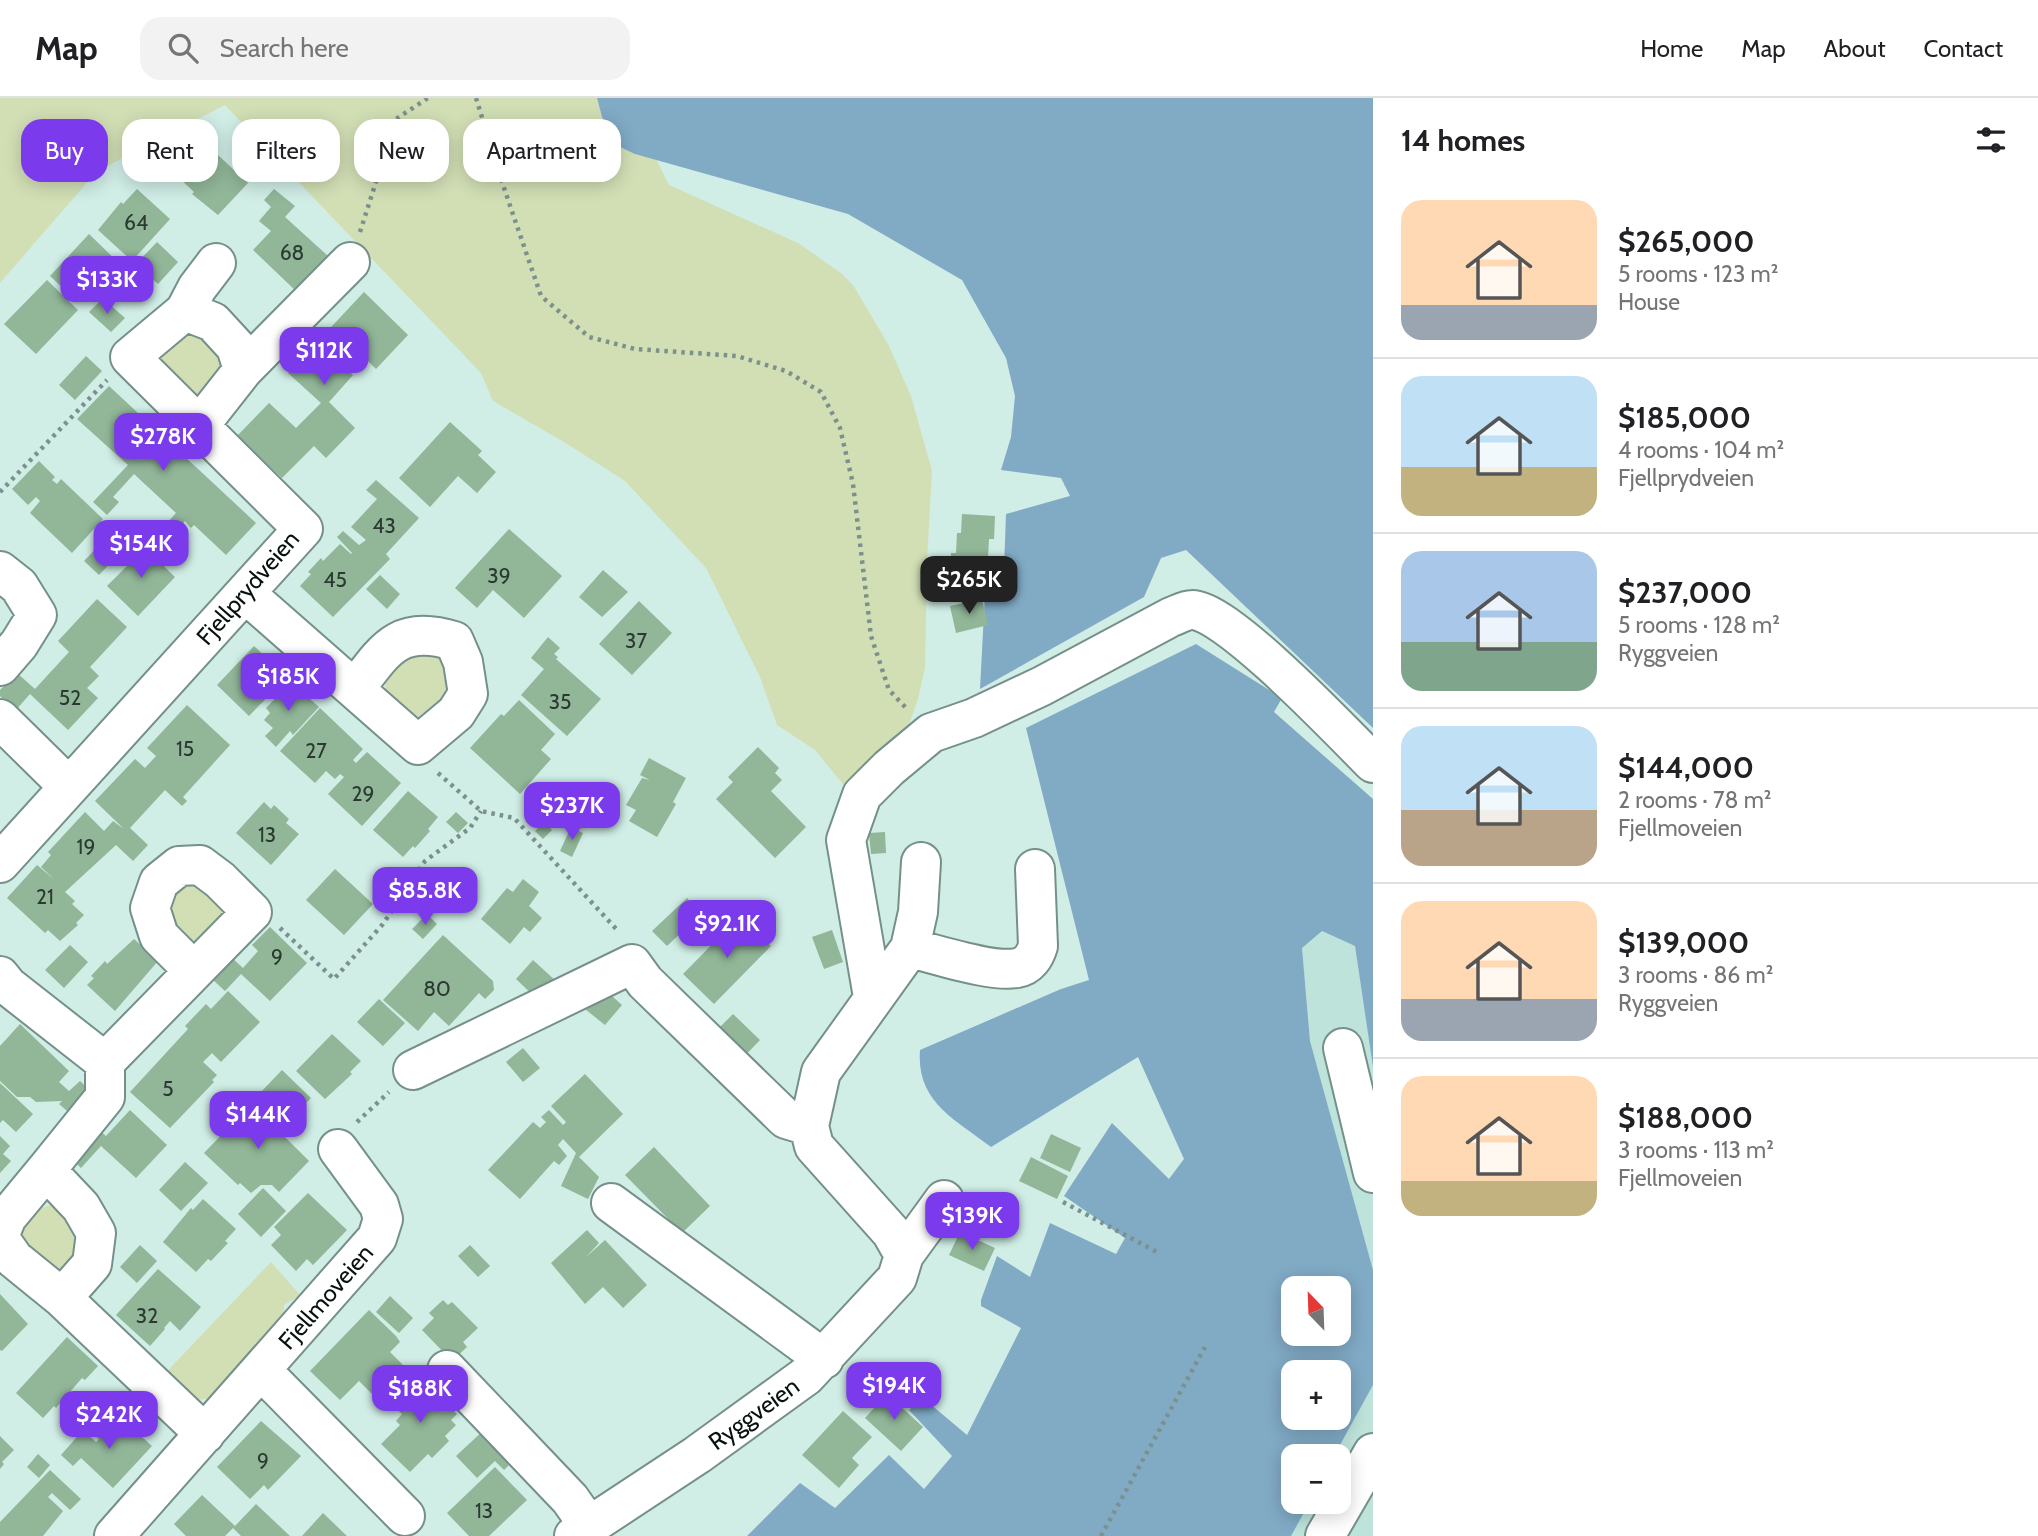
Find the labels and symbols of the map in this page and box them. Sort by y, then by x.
house number: 64 [124,210,148,235]
house number: 68 [280,240,304,265]
pin: $133K [58,256,156,316]
pin: $112K [275,328,373,387]
pin: $278K [114,414,212,473]
house number: 43 [372,513,396,538]
pin: $154K [92,520,190,580]
street label: Fjellprydveien [190,525,305,651]
pin: $265K [920,556,1018,616]
house number: 39 [487,563,511,588]
house number: 45 [323,567,347,592]
house number: 37 [625,628,647,653]
pin: $185K [239,654,337,713]
house number: 52 [59,685,81,710]
house number: 35 [549,689,571,714]
house number: 15 [176,736,194,761]
house number: 27 [305,738,327,763]
house number: 29 [352,781,374,806]
pin: $237K [523,782,621,842]
house number: 13 [258,822,276,847]
house number: 19 [77,834,95,859]
pin: $85.8K [368,868,482,927]
house number: 21 [36,884,54,909]
pin: $92.1K [670,900,784,960]
house number: 9 [271,944,283,969]
house number: 80 [423,976,451,1001]
house number: 5 [162,1076,174,1101]
pin: $144K [209,1091,307,1151]
pin: $139K [923,1192,1021,1252]
street label: Fjellmoveien [272,1238,379,1355]
north arrow [1281,1276,1351,1346]
house number: 32 [136,1303,158,1328]
pin: $194K [845,1362,943,1422]
pin: $188K [371,1366,469,1425]
street label: Ryggveien [703,1371,805,1456]
pin: $242K [60,1392,158,1451]
house number: 9 [257,1448,269,1473]
house number: 13 [475,1498,493,1523]

